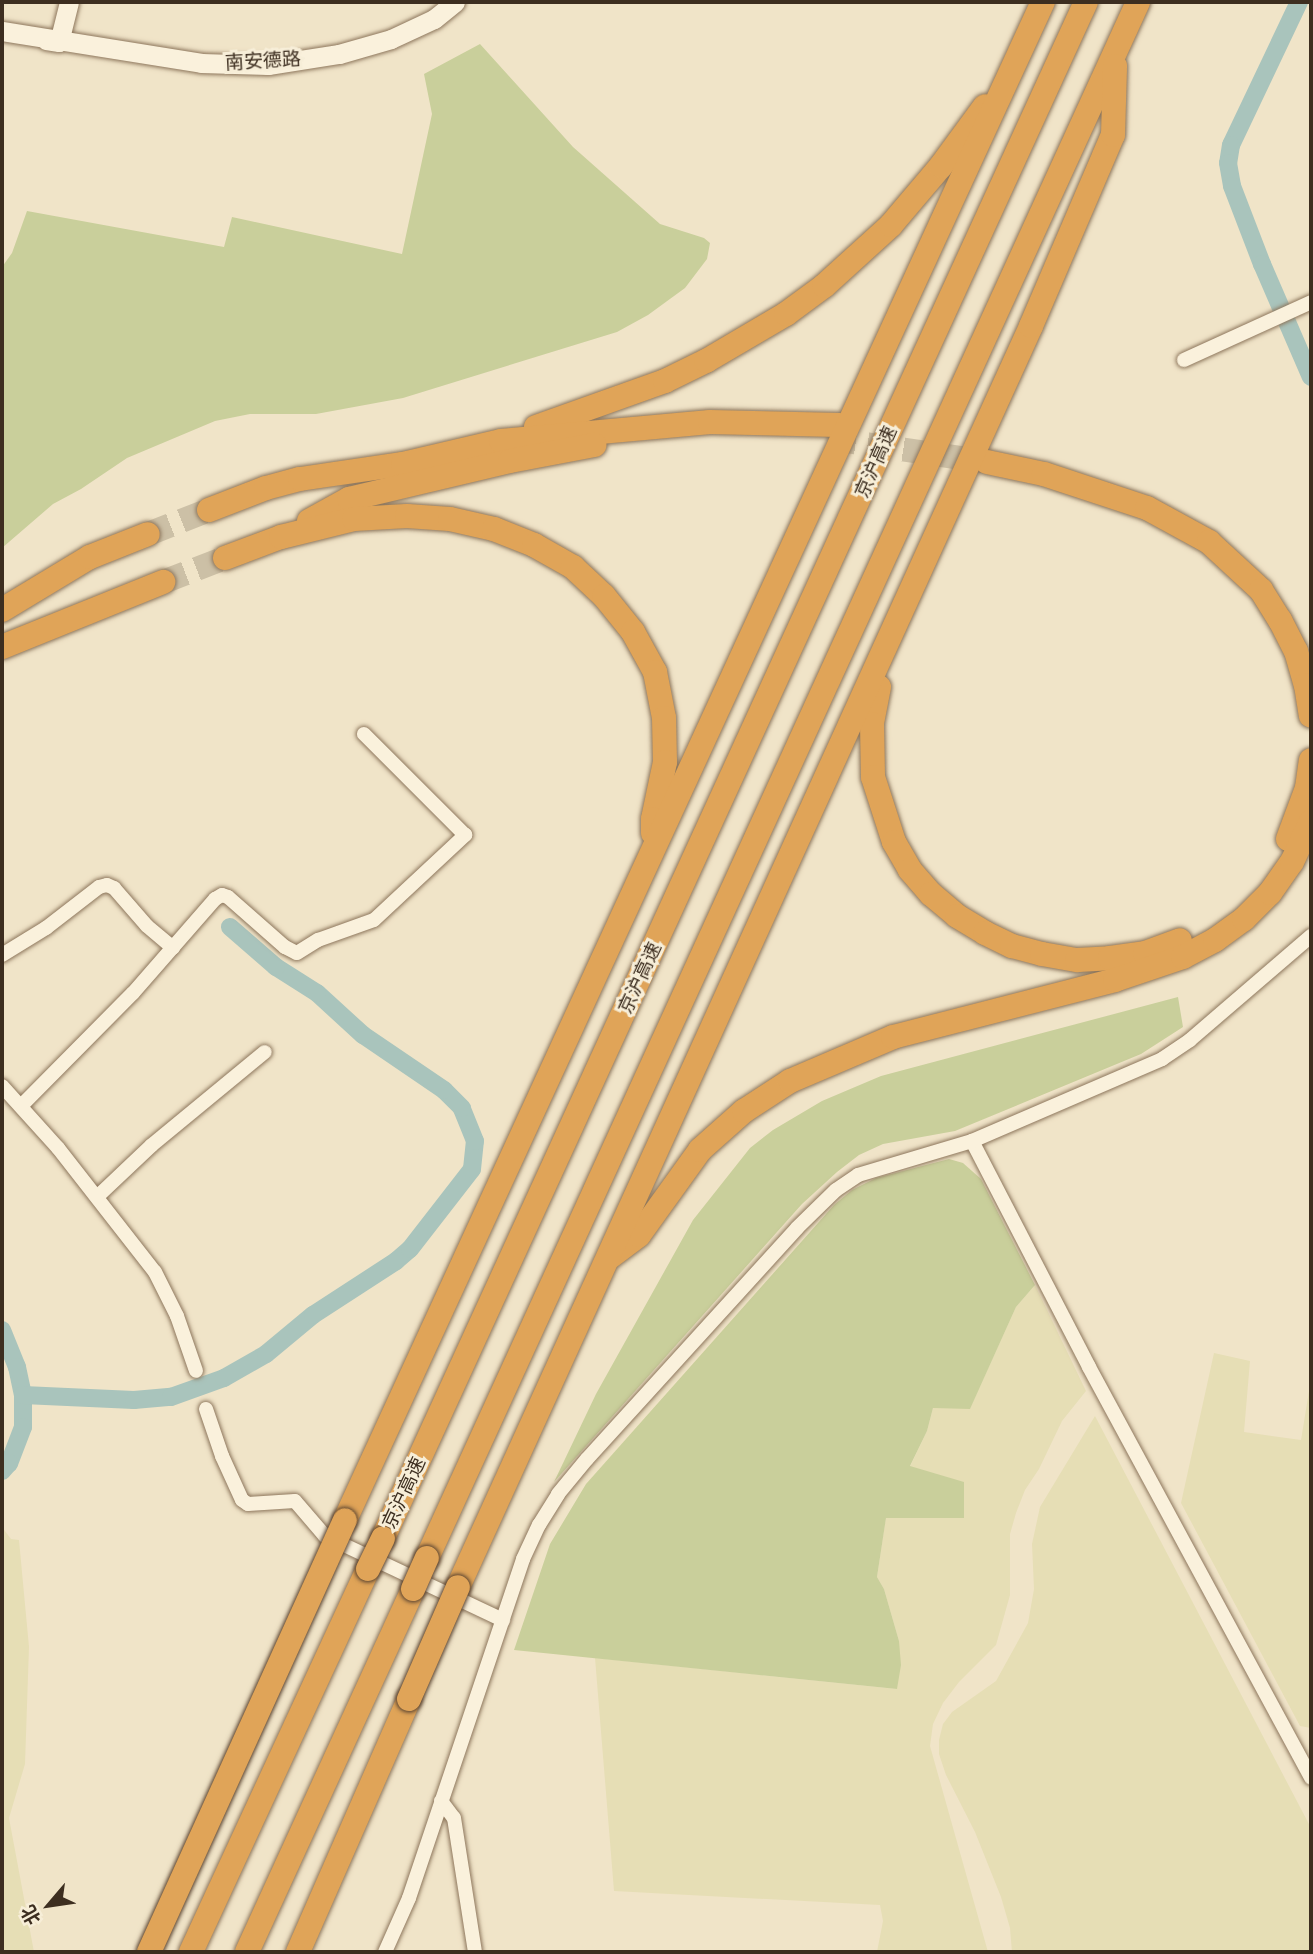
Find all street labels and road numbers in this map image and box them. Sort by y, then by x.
street label: 南安德路 [224,48,302,74]
street label: 京沪高速 [850,423,902,501]
street label: 京沪高速 [614,939,666,1017]
street label: 京沪高速 [378,1454,430,1532]

